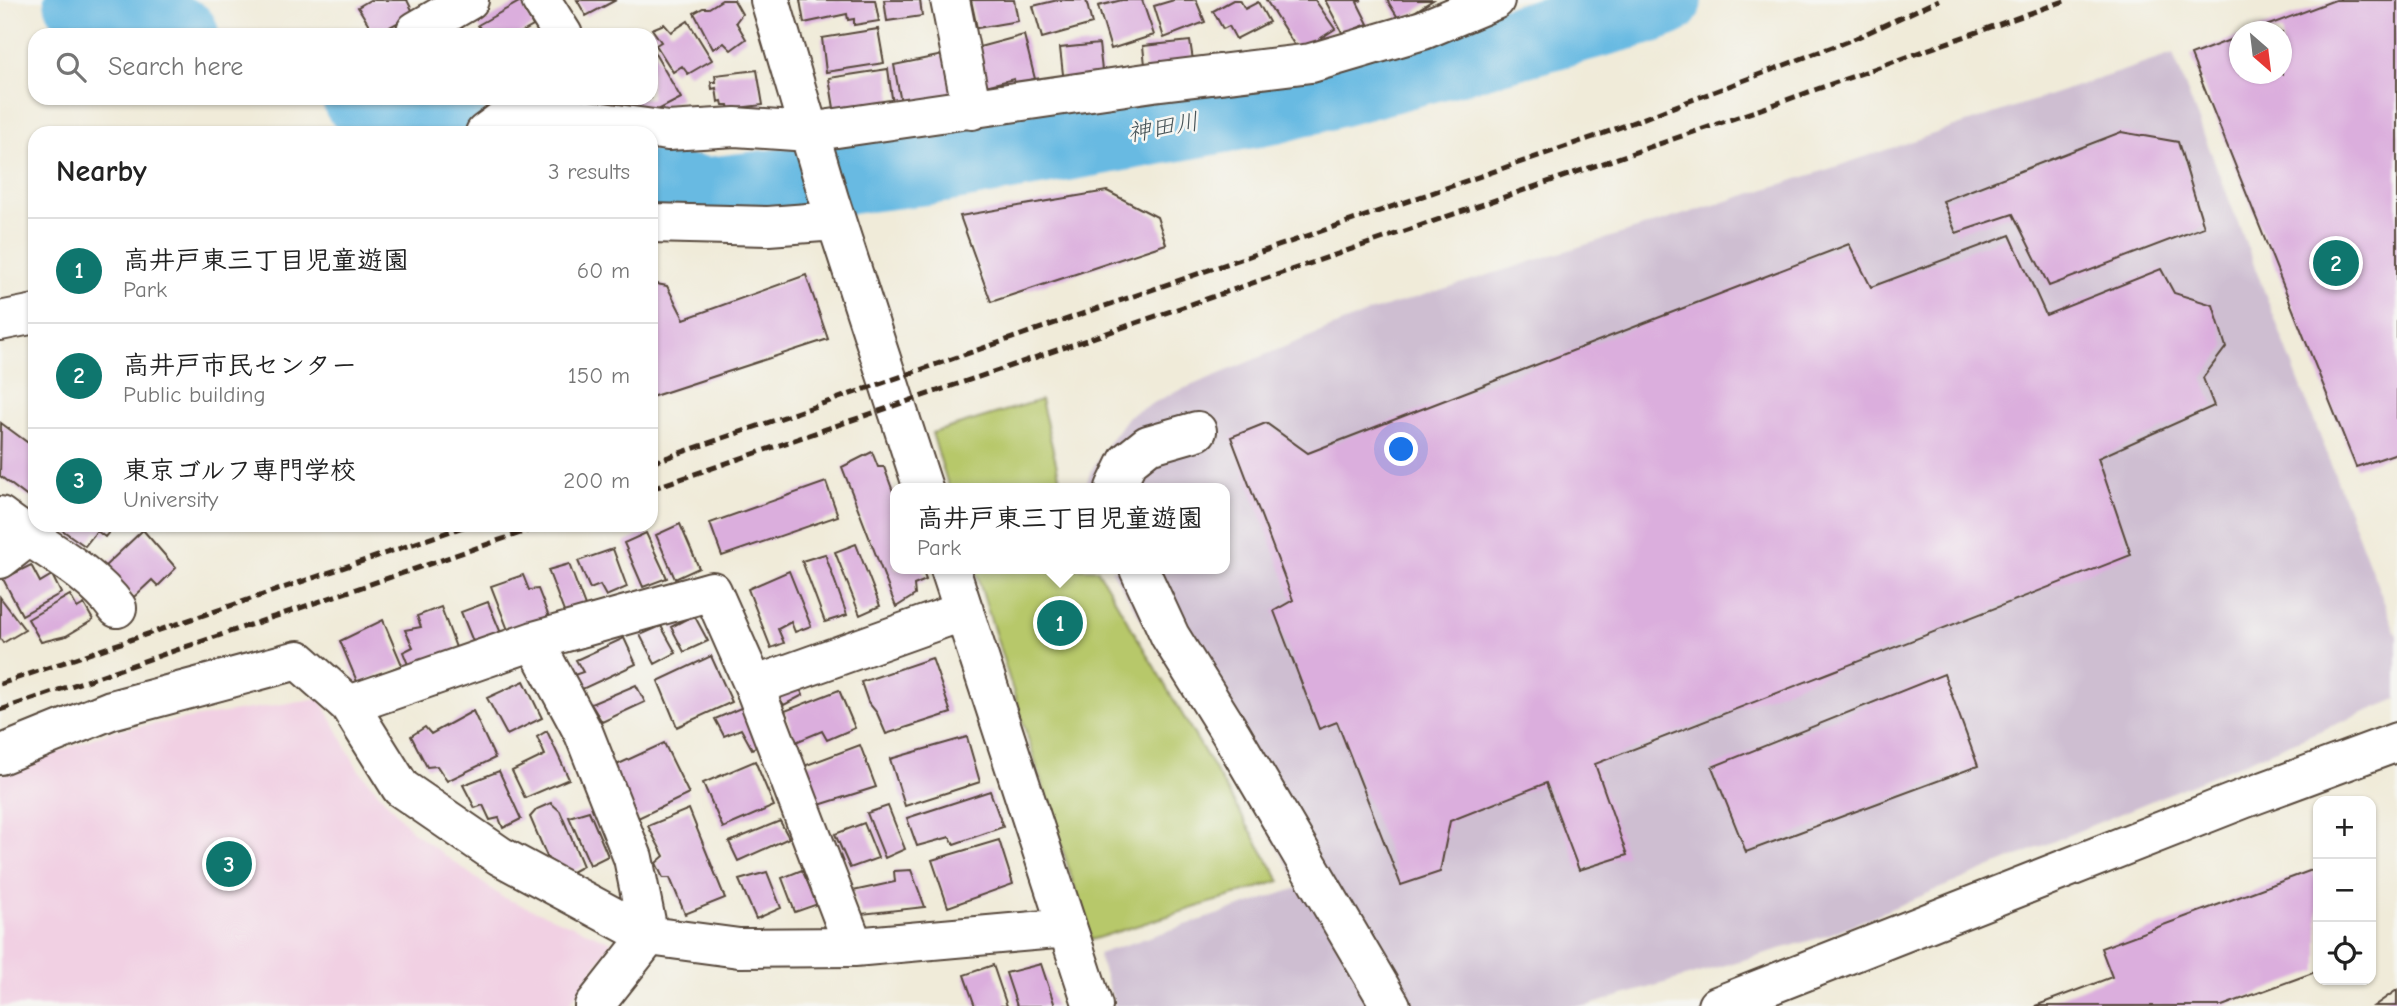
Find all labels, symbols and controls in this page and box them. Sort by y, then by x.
north arrow [2229,21,2292,84]
search box [28,28,658,105]
icon: search [52,48,90,86]
text: Search here [108,52,243,82]
water label: 神田川 [1125,107,1201,147]
text: Nearby [56,154,147,189]
text: 3 results [548,158,630,185]
pin: 2 [2313,237,2359,289]
text: 高井戸東三丁目児童遊園 [123,246,409,276]
text: 1 [74,257,84,284]
text: 60 m [577,257,630,284]
text: Park [123,276,167,303]
text: 高井戸市民センター [123,351,357,381]
text: 2 [73,362,85,389]
text: 150 m [568,362,630,389]
text: Public building [123,381,266,408]
your location [1384,432,1418,466]
text: 東京ゴルフ専門学校 [123,456,356,486]
text: 3 [73,467,85,494]
text: 200 m [563,467,630,494]
popup [890,483,1230,574]
text: University [123,486,218,513]
text: 高井戸東三丁目児童遊園 [917,504,1203,534]
text: Park [917,534,961,561]
pin: 1 [1037,597,1083,649]
map controls [2313,796,2376,985]
button: + [2313,796,2376,859]
pin: 3 [206,838,252,890]
button: − [2313,859,2376,922]
button: locate [2313,922,2376,985]

